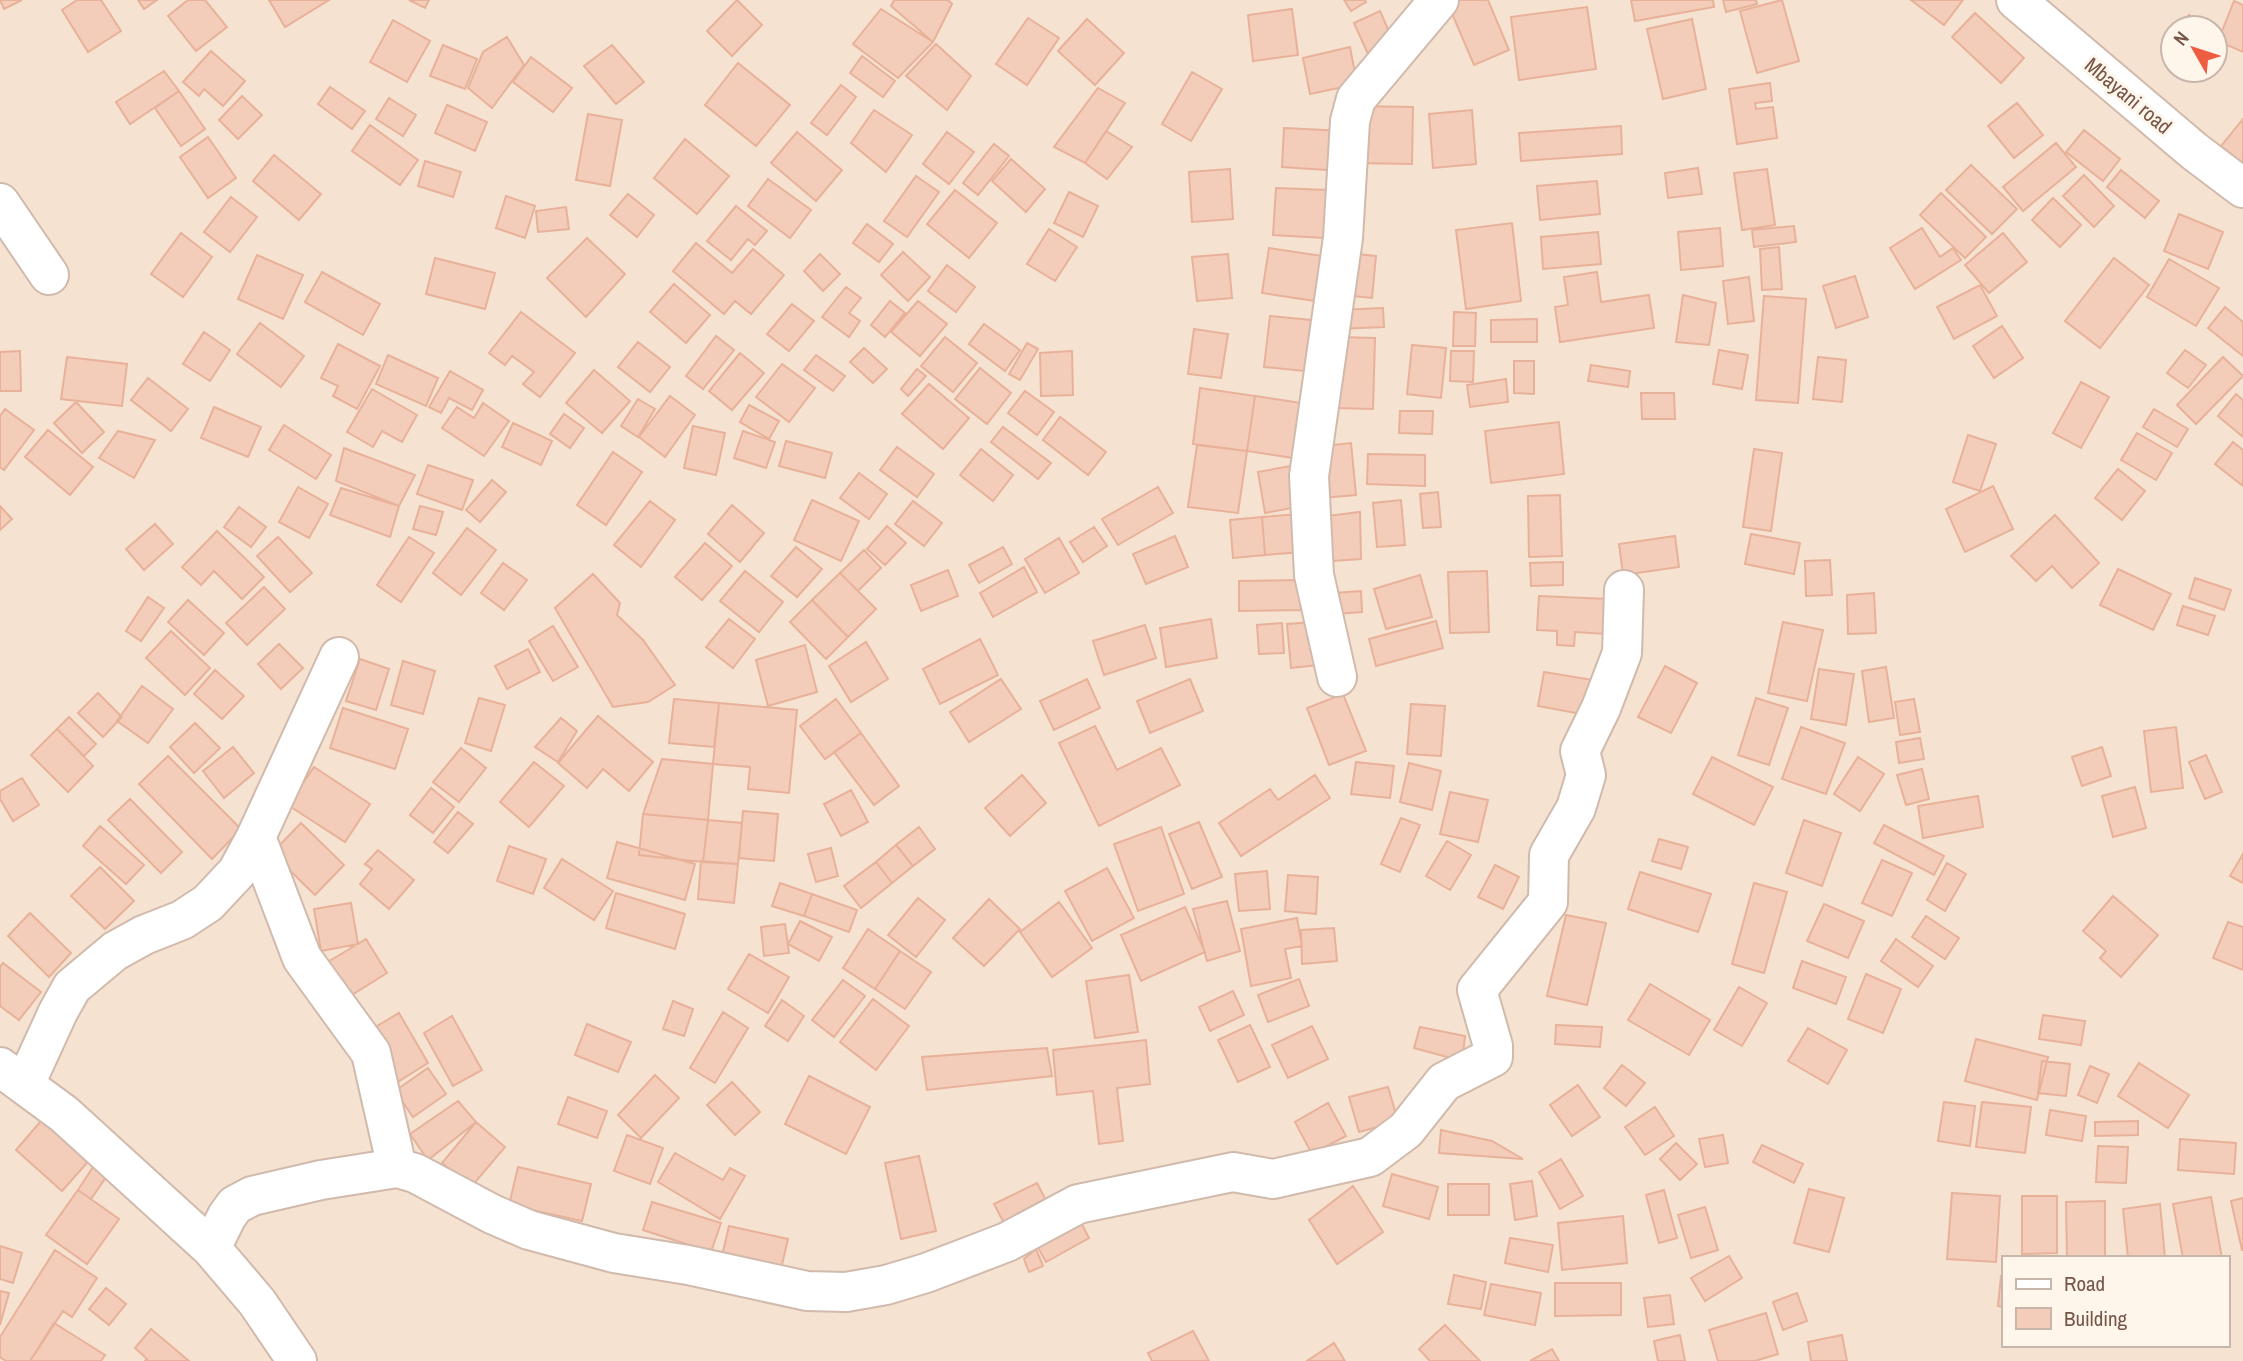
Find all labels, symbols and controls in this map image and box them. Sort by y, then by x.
north arrow [2159,14,2229,84]
text: N [2167,26,2194,51]
street label: Mbayani road [2079,51,2178,141]
legend [2002,1256,2229,1347]
text: Road [2064,1269,2105,1298]
text: Building [2064,1304,2128,1333]

